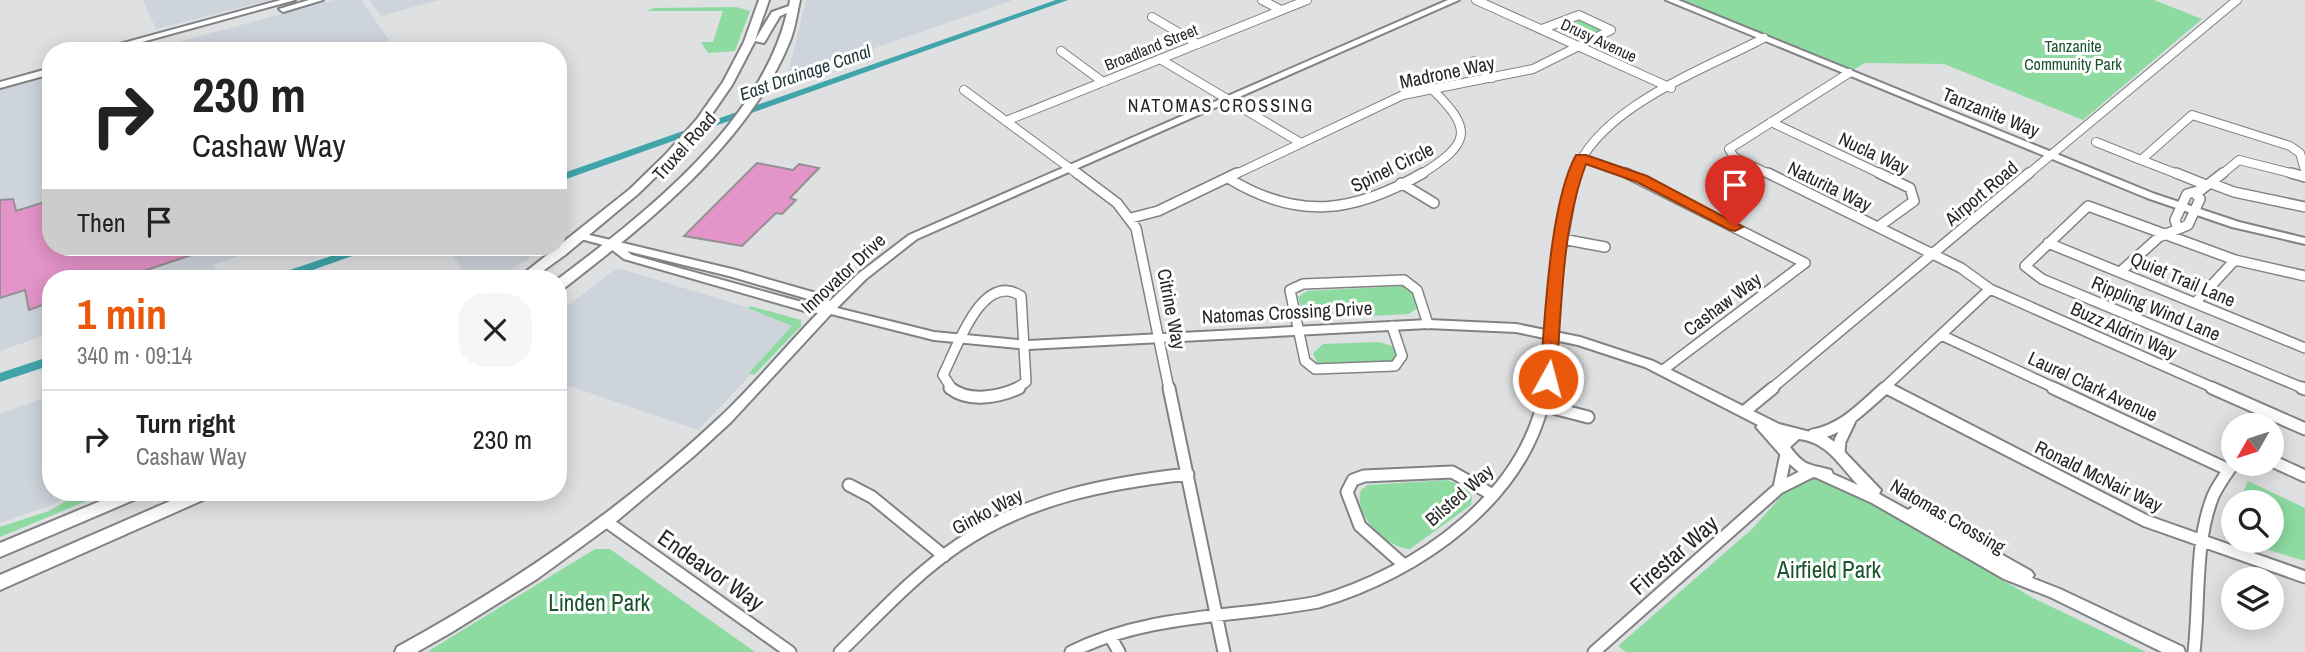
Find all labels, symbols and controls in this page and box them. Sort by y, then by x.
street label: Drusy Avenue [1557,13,1641,67]
street label: Broadland Street [1101,18,1201,76]
park label: Tanzanite Community Park [2024,35,2122,75]
water label: East Drainage Canal [736,38,874,107]
street label: Madrone Way [1397,49,1497,95]
text: 230 m [192,61,306,127]
icon: right [77,70,168,161]
street label: Tanzanite Way [1938,81,2044,143]
district label: NATOMAS CROSSING [1128,93,1314,118]
street label: Truxel Road [646,106,722,186]
text: Cashaw Way [192,124,346,167]
street label: Nucla Way [1835,125,1914,181]
street label: Spinel Circle [1346,136,1438,198]
pin [1705,155,1765,227]
street label: Naturita Way [1784,155,1876,218]
street label: Airport Road [1938,155,2023,232]
icon: arrive [1716,166,1754,204]
icon: arrive [140,203,178,241]
text: Then [77,205,126,240]
street label: Innovator Drive [795,227,891,319]
street label: Quiet Trail Lane [2126,245,2240,313]
street label: Citrine Way [1151,266,1193,352]
street label: Cashaw Way [1678,266,1766,342]
street label: Rippling Wind Lane [2088,269,2224,347]
text: 1 min [77,286,167,342]
button: close [458,293,532,367]
street label: Natomas Crossing Drive [1201,295,1373,329]
street label: Buzz Aldrin Way [2067,295,2181,365]
text: 340 m · 09:14 [77,340,192,371]
position arrow [1511,342,1585,416]
street label: Laurel Clark Avenue [2024,345,2162,427]
text: Turn right [136,406,235,441]
north arrow [2221,413,2284,476]
map controls [2221,413,2284,630]
icon: right [77,420,115,458]
text: 230 m [473,422,532,457]
street label: Ronald McNair Way [2031,434,2167,518]
text: Cashaw Way [136,441,246,472]
street label: Bilsted Way [1419,458,1499,532]
street label: Natomas Crossing [1886,472,2011,560]
street label: Ginko Way [947,481,1027,540]
button: search [2221,490,2284,553]
street label: Firestar Way [1623,507,1725,602]
street label: Endeavor Way [652,522,771,618]
park label: Airfield Park [1776,554,1881,585]
button: layers [2221,567,2284,630]
park label: Linden Park [548,587,650,618]

